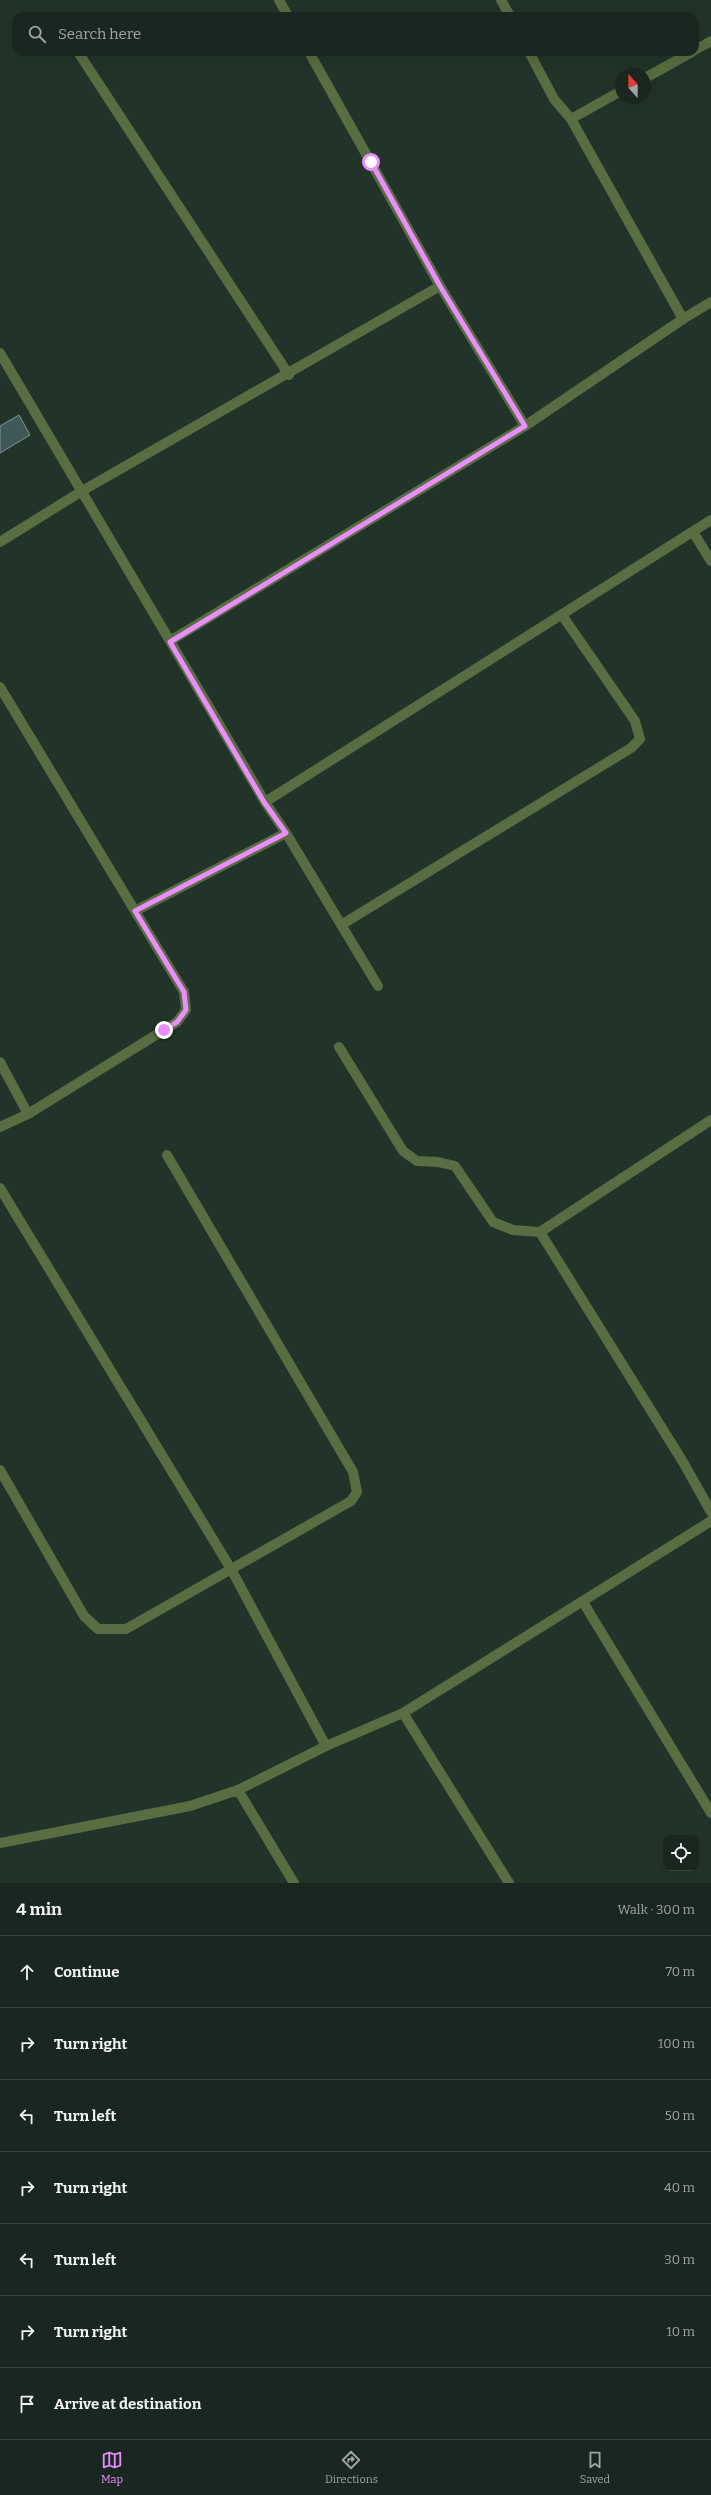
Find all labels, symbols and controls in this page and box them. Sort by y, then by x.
search box [12,12,699,56]
icon: search [26,23,48,45]
text: Search here [58,25,141,43]
north arrow [615,68,651,104]
route start [362,153,380,171]
route end [155,1021,173,1039]
map controls [663,1835,699,1871]
button: locate [663,1835,699,1871]
text: 4 min [16,1899,62,1920]
text: Walk · 300 m [618,1902,695,1917]
icon: ahead [16,1961,38,1983]
text: Continue [54,1963,120,1981]
text: 70 m [665,1964,695,1979]
icon: right [16,2033,38,2055]
text: Turn right [54,2035,127,2053]
text: 100 m [658,2036,695,2051]
icon: left [16,2105,38,2127]
text: Turn left [54,2107,116,2125]
text: 50 m [665,2108,695,2123]
icon: right [16,2177,38,2199]
text: Turn right [54,2179,127,2197]
text: 40 m [664,2180,695,2195]
icon: left [16,2249,38,2271]
text: Turn left [54,2251,116,2269]
text: 30 m [664,2252,695,2267]
icon: right [16,2321,38,2343]
text: Turn right [54,2323,127,2341]
text: 10 m [666,2324,695,2339]
icon: arrive [16,2393,38,2415]
text: Arrive at destination [54,2395,201,2413]
tab: Map [101,2449,123,2486]
tab: Directions [325,2449,378,2486]
tab: Saved [580,2449,610,2486]

